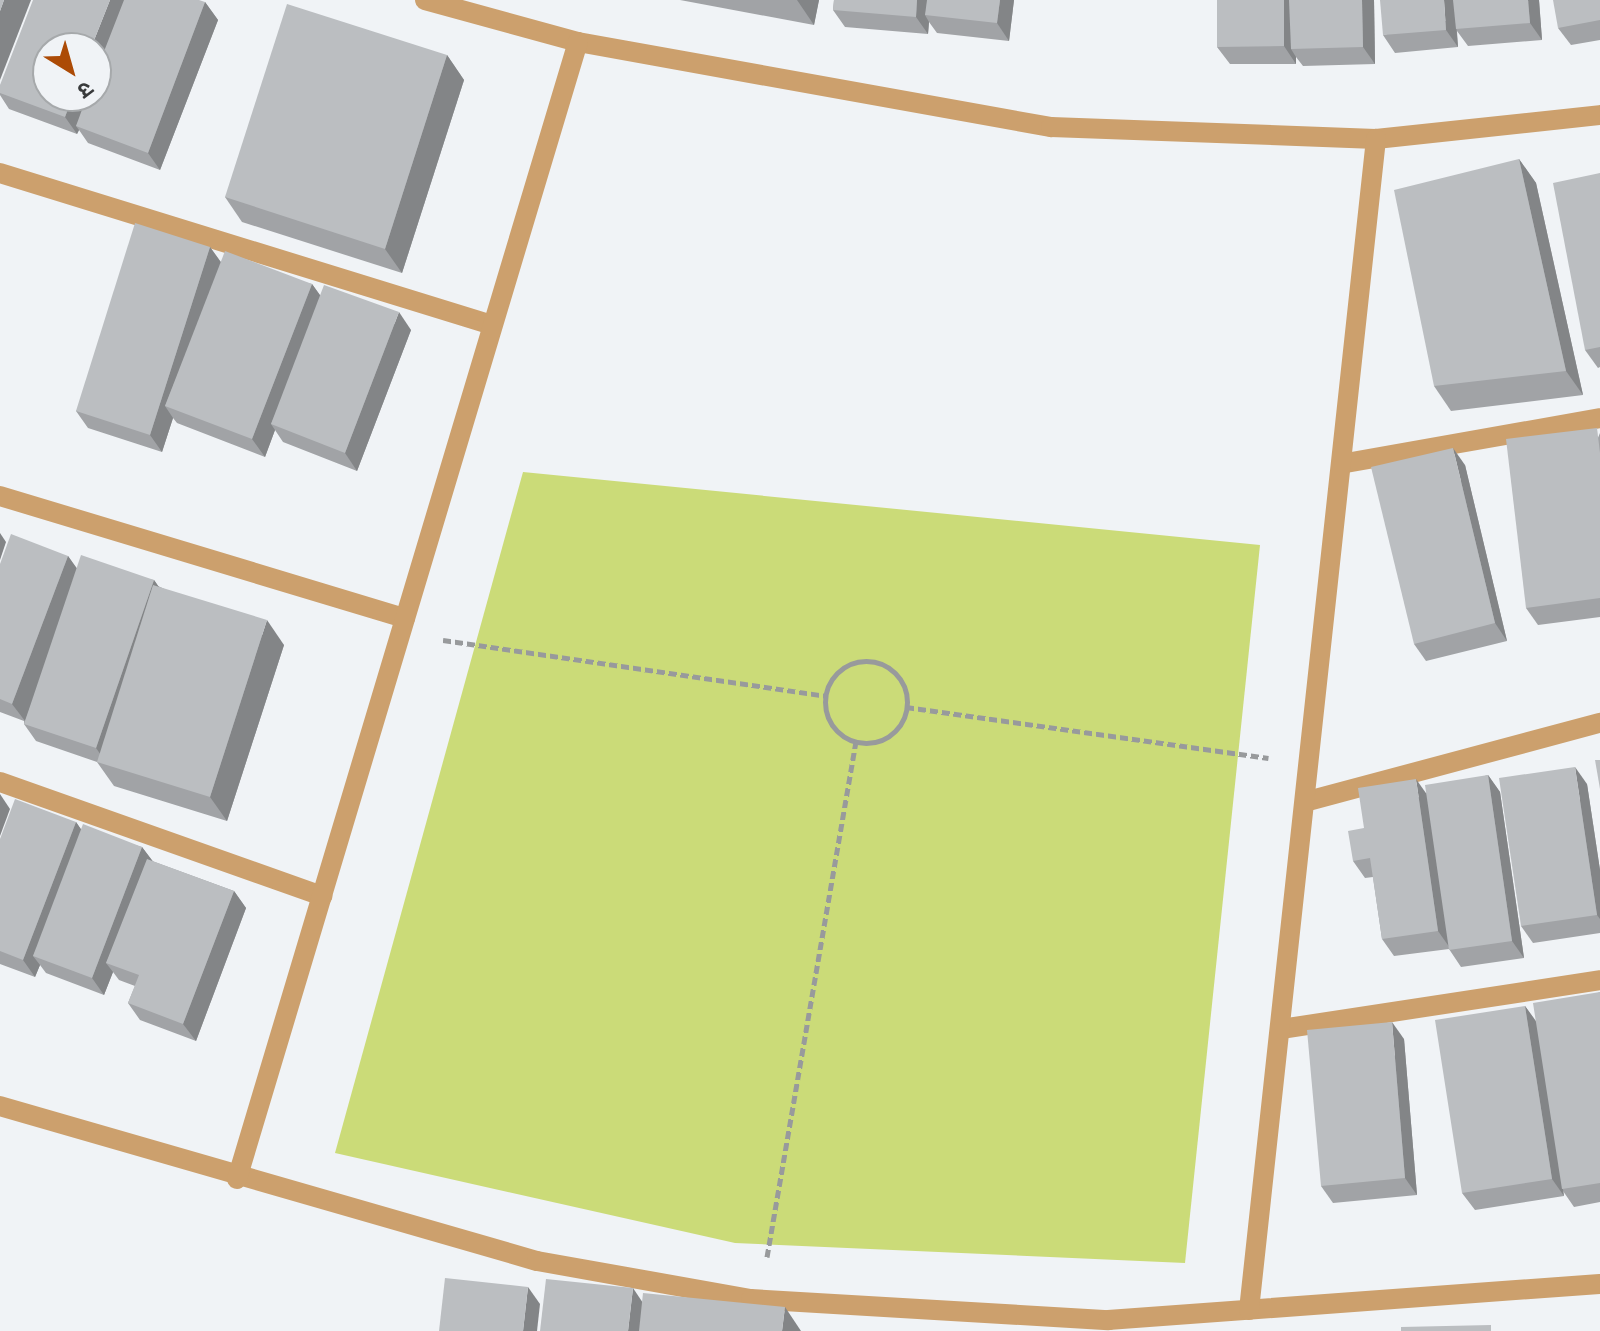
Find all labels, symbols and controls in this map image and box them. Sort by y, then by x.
north arrow [32,32,112,112]
text: उ [73,77,97,102]

